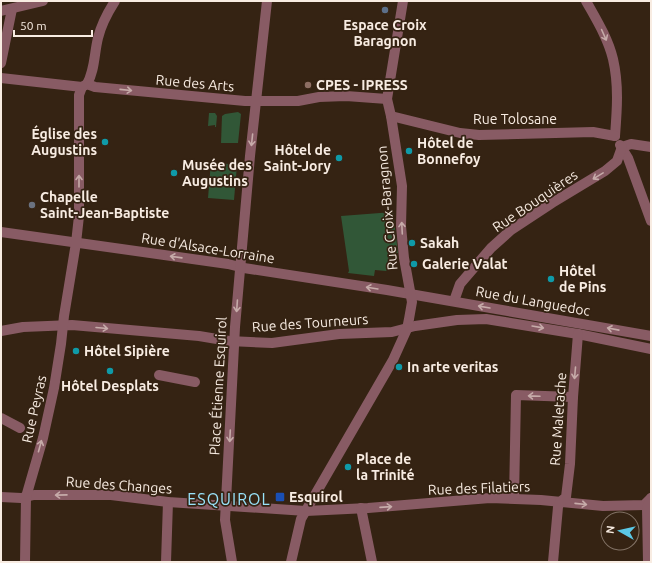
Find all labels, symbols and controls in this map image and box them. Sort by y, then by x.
marker: Espace Croix Baragnon [380,5,390,15]
scale bar [14,12,92,38]
place label: Espace Croix Baragnon [343,17,427,49]
text: 50 m [20,19,47,32]
one-way arrow [601,29,608,41]
street label: Rue des Arts [155,72,235,94]
place label: CPES - IPRESS [316,77,408,93]
marker: CPES - IPRESS [303,80,313,90]
one-way arrow [119,86,132,94]
street label: Rue Tolosane [473,111,557,127]
place label: Église des Augustins [31,125,97,158]
one-way arrow [248,133,255,146]
place label: Hôtel de Bonnefoy [417,135,481,167]
marker: Église des Augustins [100,137,110,147]
place label: Hôtel de Saint-Jory [264,142,332,174]
street label: Rue Croix-Baragnon [374,145,400,271]
marker: Hôtel de Bonnefoy [404,146,414,156]
marker: Hôtel de Saint-Jory [334,153,344,163]
place label: Musée des Augustins [182,157,252,189]
street label: Rue Bouquières [489,167,581,235]
marker: Musée des Augustins [169,168,179,178]
one-way arrow [592,172,604,180]
one-way arrow [75,175,83,188]
place label: Chapelle Saint-Jean-Baptiste [40,189,169,221]
marker: Chapelle Saint-Jean-Baptiste [27,200,37,210]
one-way arrow [398,222,405,235]
street label: Rue d'Alsace-Lorraine [140,230,276,266]
place label: Sakah [420,235,459,251]
marker: Sakah [407,238,417,248]
one-way arrow [170,253,183,261]
place label: Galerie Valat [422,256,508,272]
marker: Galerie Valat [409,259,419,269]
place label: Hôtel de Pins [559,263,607,295]
marker: Hôtel de Pins [546,274,556,284]
street label: Rue du Languedoc [474,283,592,319]
one-way arrow [366,284,379,292]
one-way arrow [233,299,240,312]
one-way arrow [478,303,491,311]
street label: Rue des Tourneurs [251,311,369,335]
street label: Place Étienne Esquirol [205,316,230,456]
one-way arrow [531,323,544,331]
one-way arrow [95,324,108,332]
one-way arrow [607,324,620,332]
place label: Hôtel Sipière [84,343,170,359]
marker: Hôtel Sipière [71,346,81,356]
place label: In arte veritas [407,359,499,375]
marker: In arte veritas [394,362,404,372]
marker: Hôtel Desplats [105,366,115,376]
one-way arrow [571,366,578,379]
street label: Rue Maletache [547,372,569,466]
street label: Rue Peyras [18,374,50,444]
place label: Hôtel Desplats [61,378,159,394]
one-way arrow [528,392,541,399]
one-way arrow [226,429,233,442]
one-way arrow [37,440,45,453]
place label: Place de la Trinité [356,451,415,483]
marker: Place de la Trinité [343,462,353,472]
street label: Rue des Changes [65,473,173,497]
street label: Rue des Filatiers [427,478,531,498]
place label: Esquirol [289,489,343,505]
district label: ESQUIROL [187,490,271,508]
one-way arrow [55,491,68,499]
marker: Esquirol [274,491,286,503]
one-way arrow [574,500,587,508]
one-way arrow [380,503,393,510]
north arrow [600,511,640,551]
text: N [604,525,617,535]

